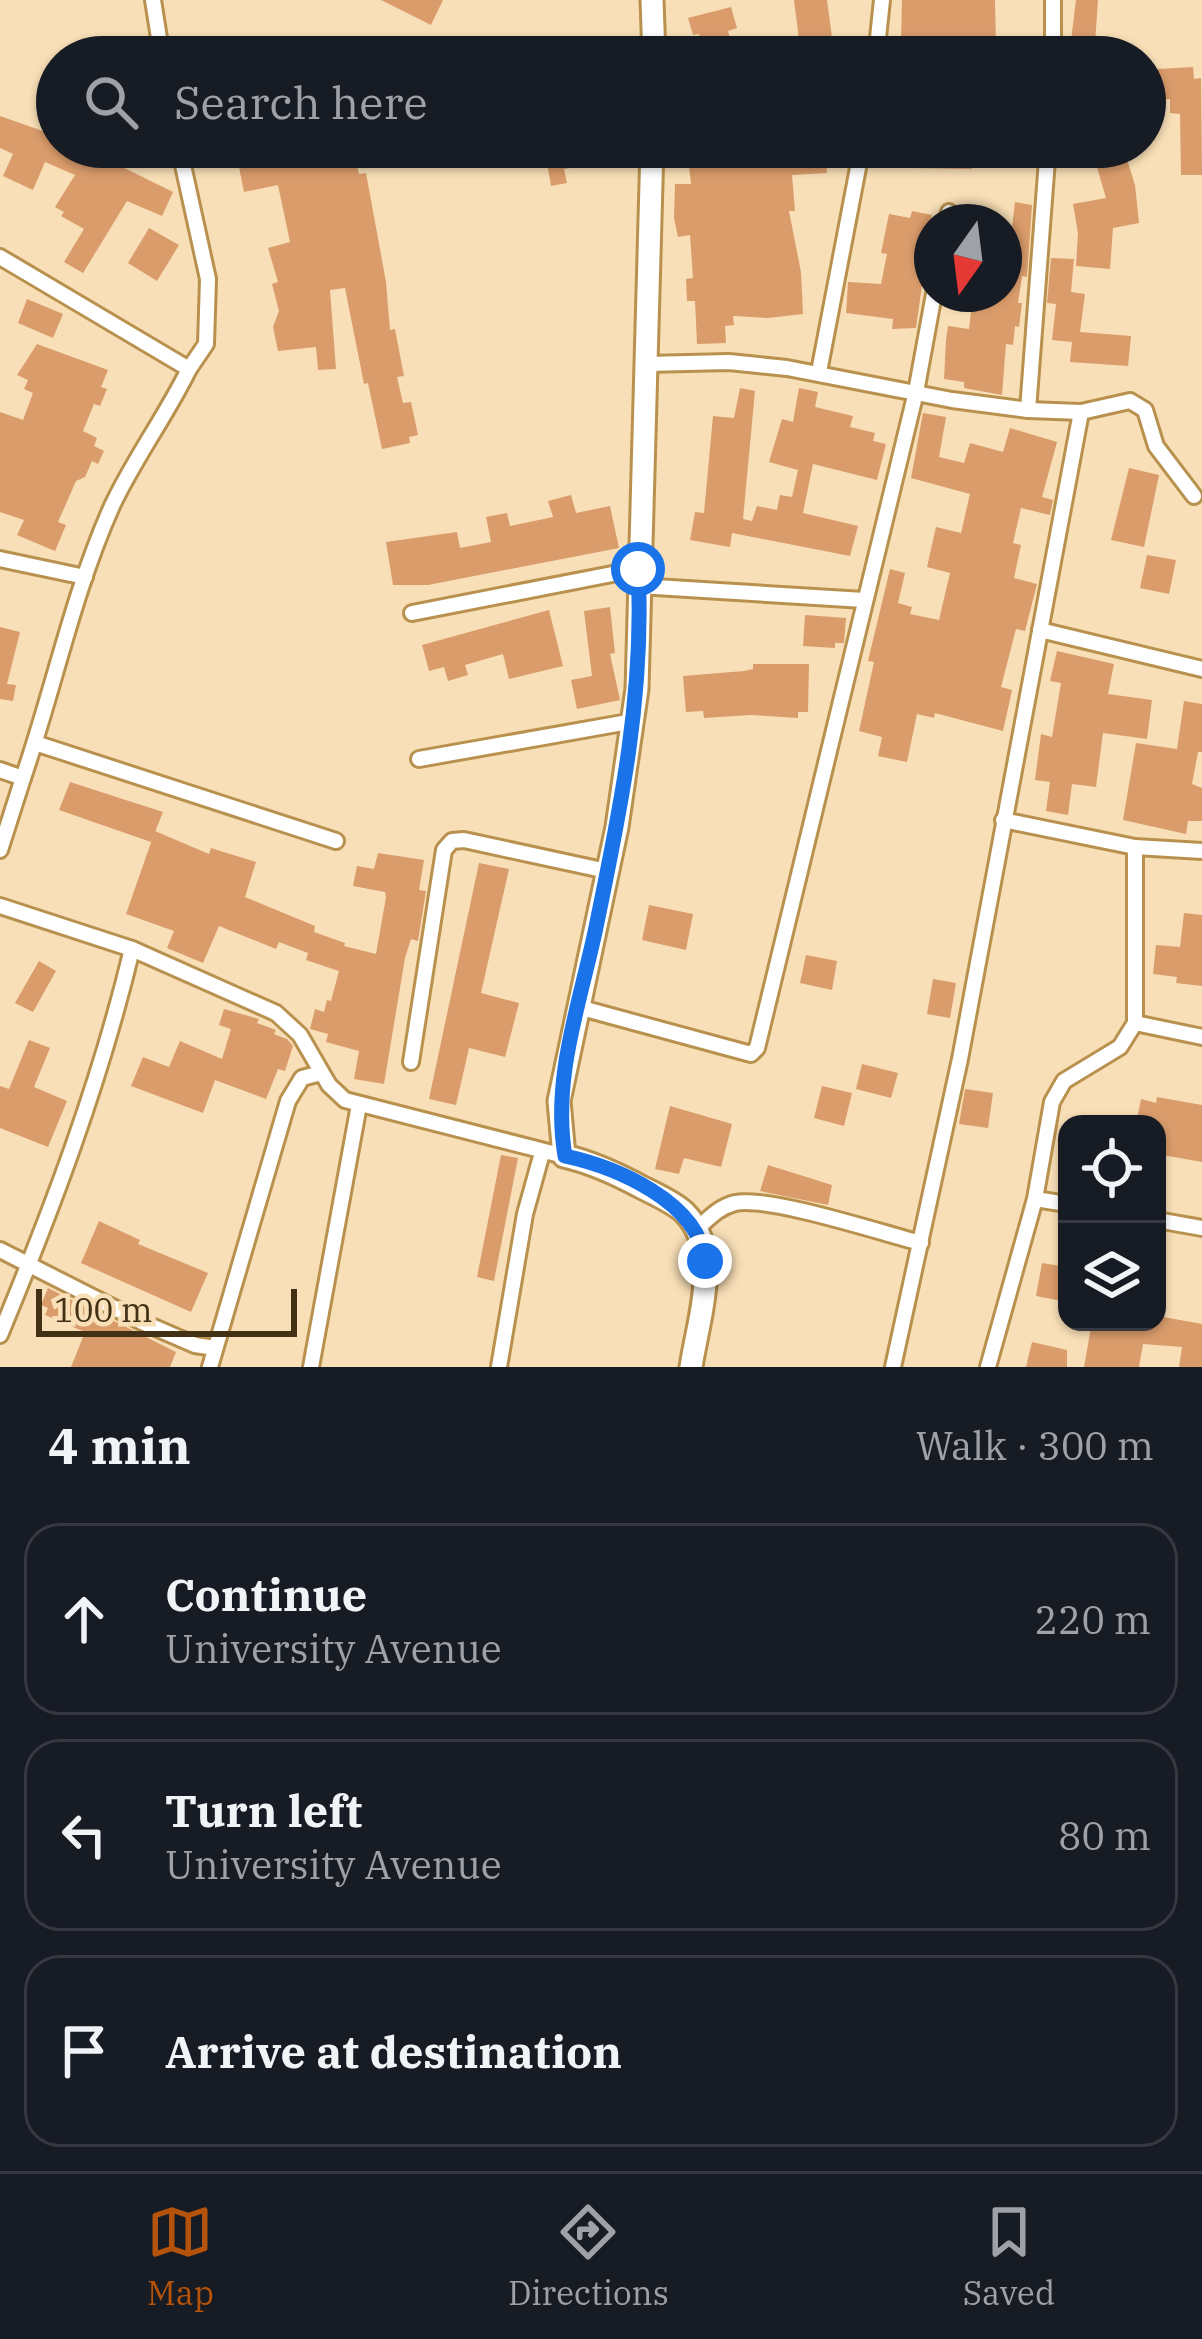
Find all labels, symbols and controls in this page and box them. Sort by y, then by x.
search box [36,36,1166,168]
icon: search [78,69,144,135]
text: Search here [174,73,428,131]
north arrow [914,204,1022,312]
route start [611,542,665,596]
map controls [1058,1115,1166,1331]
button: locate [1058,1115,1166,1223]
button: layers [1058,1223,1166,1331]
route end [678,1234,732,1288]
scale bar [36,1283,297,1336]
text: 100 m [54,1288,153,1331]
text: 4 min [48,1412,191,1478]
text: Walk · 300 m [916,1420,1154,1471]
text: Continue [165,1565,367,1623]
icon: ahead [51,1586,117,1652]
text: 220 m [1035,1594,1151,1645]
text: University Avenue [165,1623,502,1674]
text: Turn left [165,1781,362,1839]
icon: left [51,1802,117,1868]
text: 80 m [1058,1810,1151,1861]
text: University Avenue [165,1839,502,1890]
icon: arrive [51,2018,117,2084]
text: Arrive at destination [165,2022,622,2080]
tab: Map [147,2199,214,2314]
tab: Directions [508,2199,669,2314]
tab: Saved [963,2199,1055,2314]

